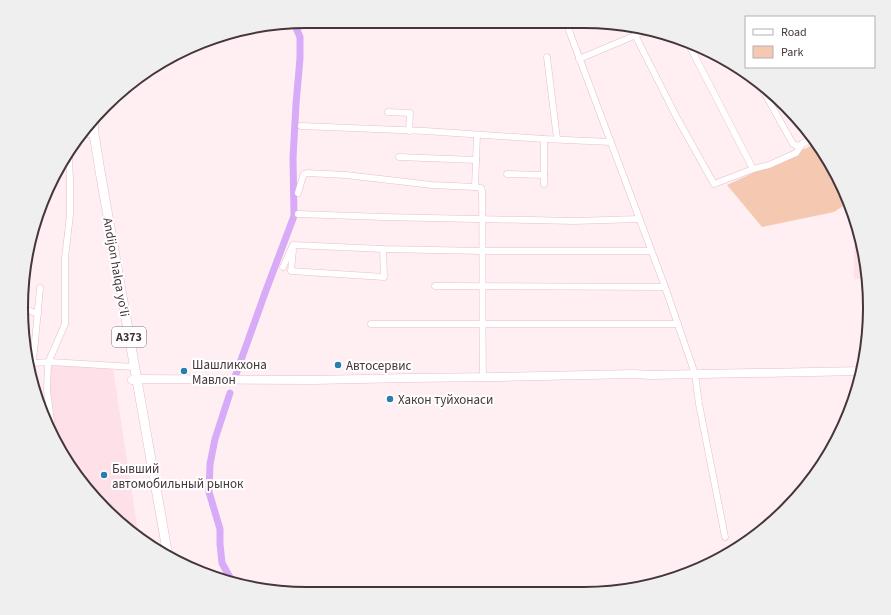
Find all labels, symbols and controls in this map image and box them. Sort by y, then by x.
legend [745,16,875,68]
text: Road [781,24,807,41]
text: Park [781,44,803,61]
street label: Andijon halqa yo‘li [98,216,134,318]
road number: A373 [112,327,146,347]
place label: Шашликхона Мавлон [192,356,267,389]
place label: Автосервис [346,357,411,375]
marker: Автосервис [333,360,343,370]
marker: Шашликхона Мавлон [179,366,189,376]
place label: Хакон туйхонаси [398,391,493,409]
marker: Хакон туйхонаси [385,394,395,404]
place label: Бывший автомобильный рынок [112,460,244,493]
marker: Бывший автомобильный рынок [99,470,109,480]

